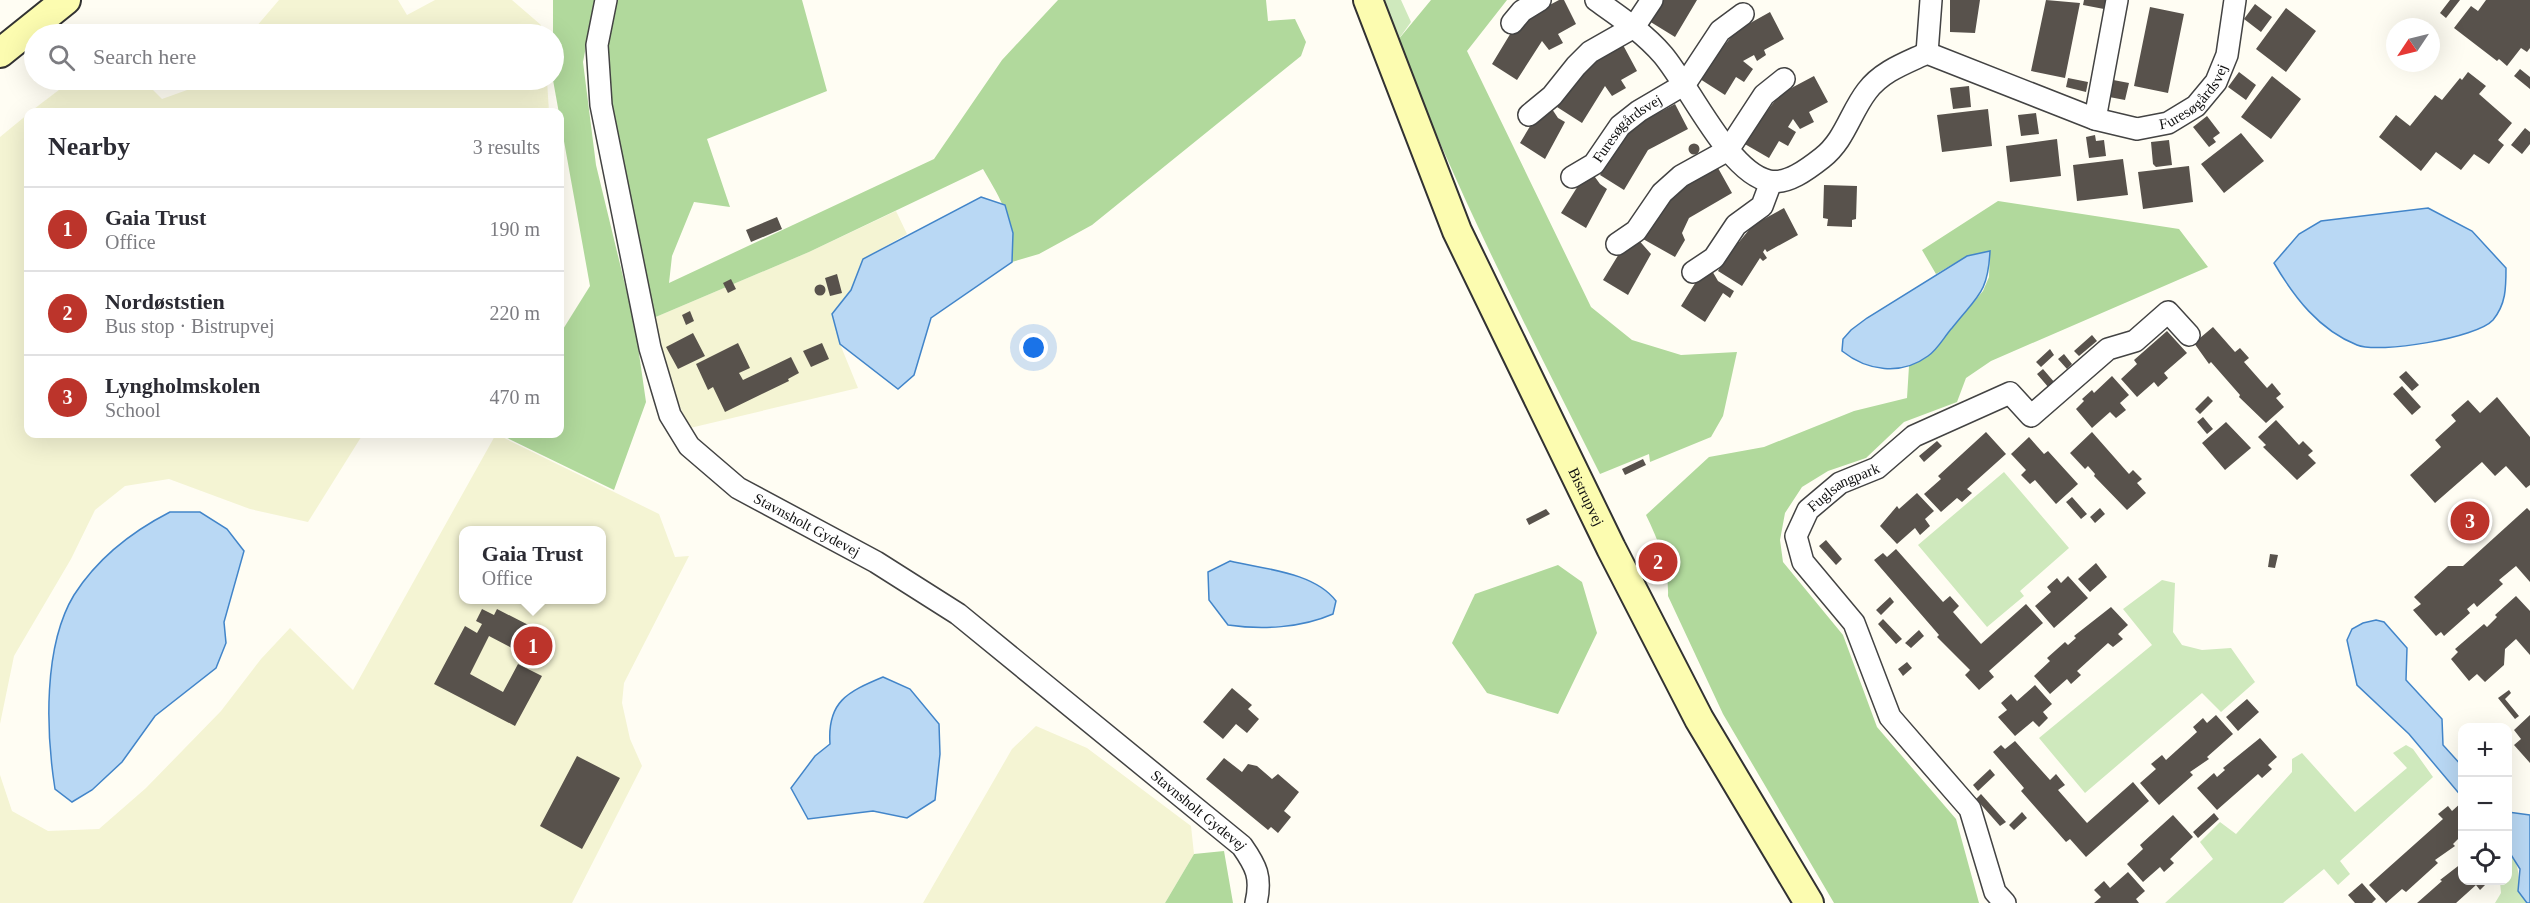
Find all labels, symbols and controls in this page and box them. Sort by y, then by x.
north arrow [2386,18,2440,72]
search box [24,24,564,90]
icon: search [45,41,78,74]
text: Search here [93,44,196,69]
street label: Furesøgårdsvej [2158,62,2230,133]
street label: Furesøgårdsvej [1589,91,1665,166]
text: Nearby [48,132,130,161]
text: 3 results [473,136,540,158]
text: Gaia Trust [105,205,206,230]
text: 1 [63,218,73,240]
text: 190 m [489,218,540,240]
text: Office [105,231,156,253]
text: Nordøststien [105,289,225,314]
text: 2 [63,302,73,324]
text: 220 m [489,302,540,324]
text: Bus stop · Bistrupvej [105,315,274,337]
your location [1019,333,1048,362]
text: Lyngholmskolen [105,373,260,398]
text: 3 [63,386,73,408]
text: 470 m [489,386,540,408]
text: School [105,399,161,421]
street label: Fuglsangpark [1804,460,1882,515]
street label: Bistrupvej [1565,465,1607,528]
street label: Stavnsholt Gydevej [751,490,863,560]
pin: 3 [2450,498,2490,544]
popup [459,526,606,604]
pin: 2 [1638,540,1678,584]
text: Gaia Trust [482,541,583,566]
text: Office [482,567,533,589]
pin: 1 [514,624,552,668]
map controls [2458,723,2512,885]
button: + [2458,723,2512,777]
street label: Stavnsholt Gydevej [1148,767,1250,853]
button: − [2458,777,2512,831]
button: locate [2458,831,2512,885]

